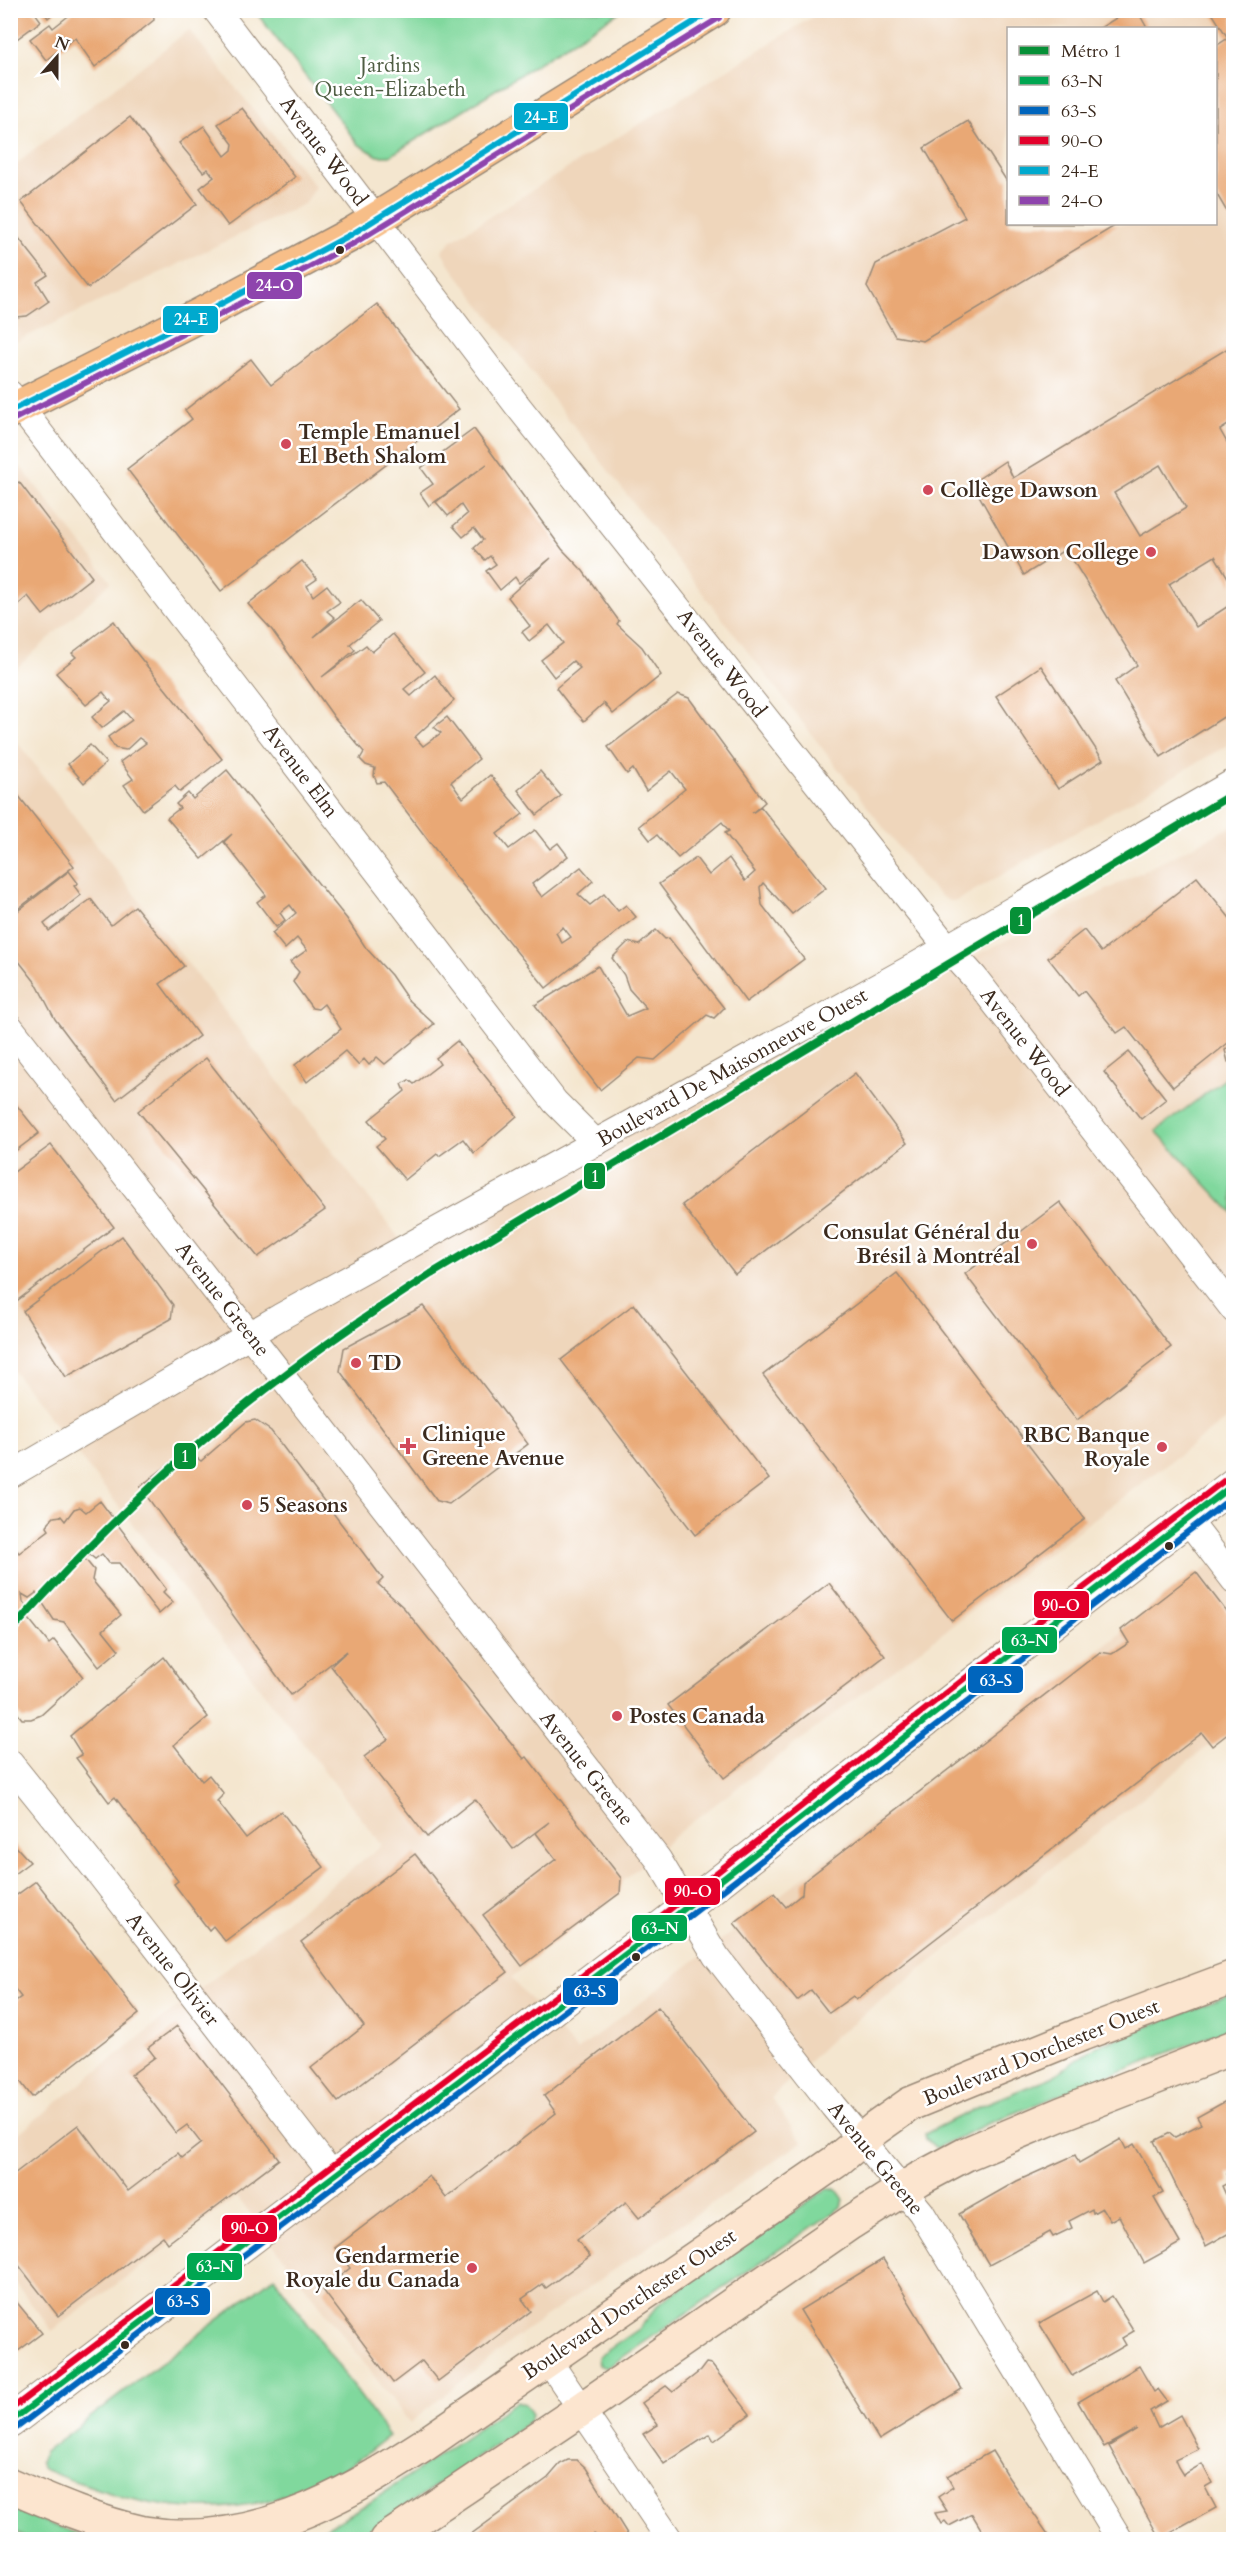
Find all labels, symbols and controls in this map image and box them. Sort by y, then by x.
north arrow [27,27,87,87]
legend [1007,27,1217,225]
text: N [52,31,73,57]
text: Métro 1 [1061,39,1122,64]
park label: Jardins Queen-Elizabeth [314,51,466,104]
text: 63-N [1061,69,1103,94]
street label: Avenue Wood [273,90,375,212]
text: 63-S [1061,99,1096,124]
line badge: 24-E [513,102,569,131]
text: 24-E [524,107,558,129]
text: 90-O [1061,129,1103,154]
text: 24-E [1061,159,1099,184]
text: 24-O [1061,189,1103,214]
unlabelled marker [334,244,346,256]
line badge: 24-O [246,271,303,300]
text: 24-O [256,275,294,297]
line badge: 24-E [162,305,219,334]
text: 24-E [174,309,208,331]
place label: Temple Emanuel El Beth Shalom [298,418,460,471]
marker: Temple Emanuel El Beth Shalom [279,437,293,451]
place label: Collège Dawson [940,476,1098,505]
marker: Collège Dawson [921,483,935,497]
place label: Dawson College [982,538,1139,567]
marker: Dawson College [1144,545,1158,559]
street label: Avenue Wood [670,603,773,724]
street label: Avenue Elm [256,719,345,824]
line badge: 1 [1009,906,1032,935]
text: 1 [1017,910,1025,932]
street label: Boulevard De Maisonneuve Ouest [592,981,873,1154]
street label: Avenue Wood [973,982,1076,1103]
line badge: 1 [583,1162,606,1190]
text: 1 [591,1166,599,1188]
place label: Consulat Général du Brésil à Montréal [823,1218,1020,1271]
street label: Avenue Greene [169,1236,277,1363]
marker: Consulat Général du Brésil à Montréal [1025,1237,1039,1251]
place label: TD [368,1349,401,1378]
marker: TD [349,1356,363,1370]
place label: Clinique Greene Avenue [422,1420,565,1473]
place label: RBC Banque Royale [1024,1421,1150,1474]
marker: Clinique Greene Avenue [399,1437,417,1455]
marker: RBC Banque Royale [1155,1440,1169,1454]
line badge: 1 [173,1442,197,1470]
text: 1 [181,1446,189,1468]
place label: 5 Seasons [259,1491,348,1520]
marker: 5 Seasons [240,1498,254,1512]
unlabelled marker [1163,1540,1175,1552]
line badge: 90-O [1033,1590,1090,1619]
text: 90-O [1042,1595,1080,1617]
line badge: 63-N [1001,1626,1058,1654]
text: 63-N [1011,1630,1049,1652]
line badge: 63-S [967,1665,1024,1694]
text: 63-S [980,1670,1012,1692]
place label: Postes Canada [629,1702,766,1731]
street label: Avenue Greene [533,1705,641,1832]
marker: Postes Canada [610,1709,624,1723]
line badge: 90-O [664,1877,721,1906]
text: 90-O [674,1881,712,1903]
street label: Avenue Olivier [119,1906,226,2032]
line badge: 63-N [631,1914,688,1942]
text: 63-N [641,1918,679,1940]
unlabelled marker [630,1951,642,1963]
line badge: 63-S [562,1977,619,2006]
text: 63-S [574,1981,606,2003]
street label: Boulevard Dorchester Ouest [919,1992,1164,2113]
street label: Avenue Greene [821,2095,930,2221]
line badge: 90-O [221,2214,278,2243]
text: 90-O [231,2218,269,2240]
street label: Boulevard Dorchester Ouest [517,2222,742,2387]
place label: Gendarmerie Royale du Canada [286,2242,461,2295]
line badge: 63-N [186,2252,243,2281]
text: 63-N [196,2256,234,2278]
marker: Gendarmerie Royale du Canada [465,2261,479,2275]
line badge: 63-S [154,2287,211,2316]
text: 63-S [167,2291,199,2313]
unlabelled marker [119,2339,131,2351]

